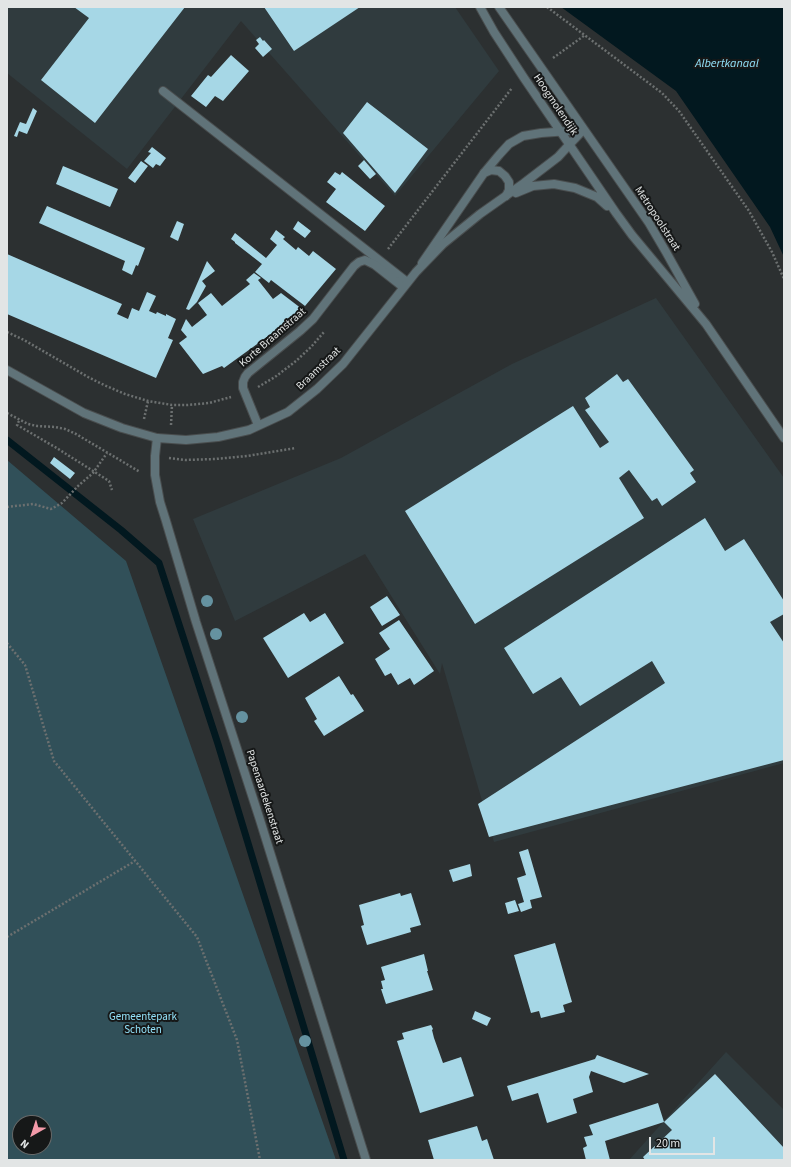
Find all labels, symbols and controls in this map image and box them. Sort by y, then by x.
water label: Albertkanaal [695,57,759,71]
street label: Hoogmolendijk [530,72,580,138]
street label: Metropoolstraat [631,184,683,254]
street label: Korte Braamstraat [237,306,309,370]
street label: Braamstraat [294,345,344,393]
street label: Papenaardekenstraat [243,748,285,846]
park label: Gemeentepark Schoten [109,1011,177,1037]
north arrow [12,1115,52,1155]
scale bar [651,1129,717,1155]
text: 20 m [656,1135,680,1152]
text: N [17,1136,32,1152]

